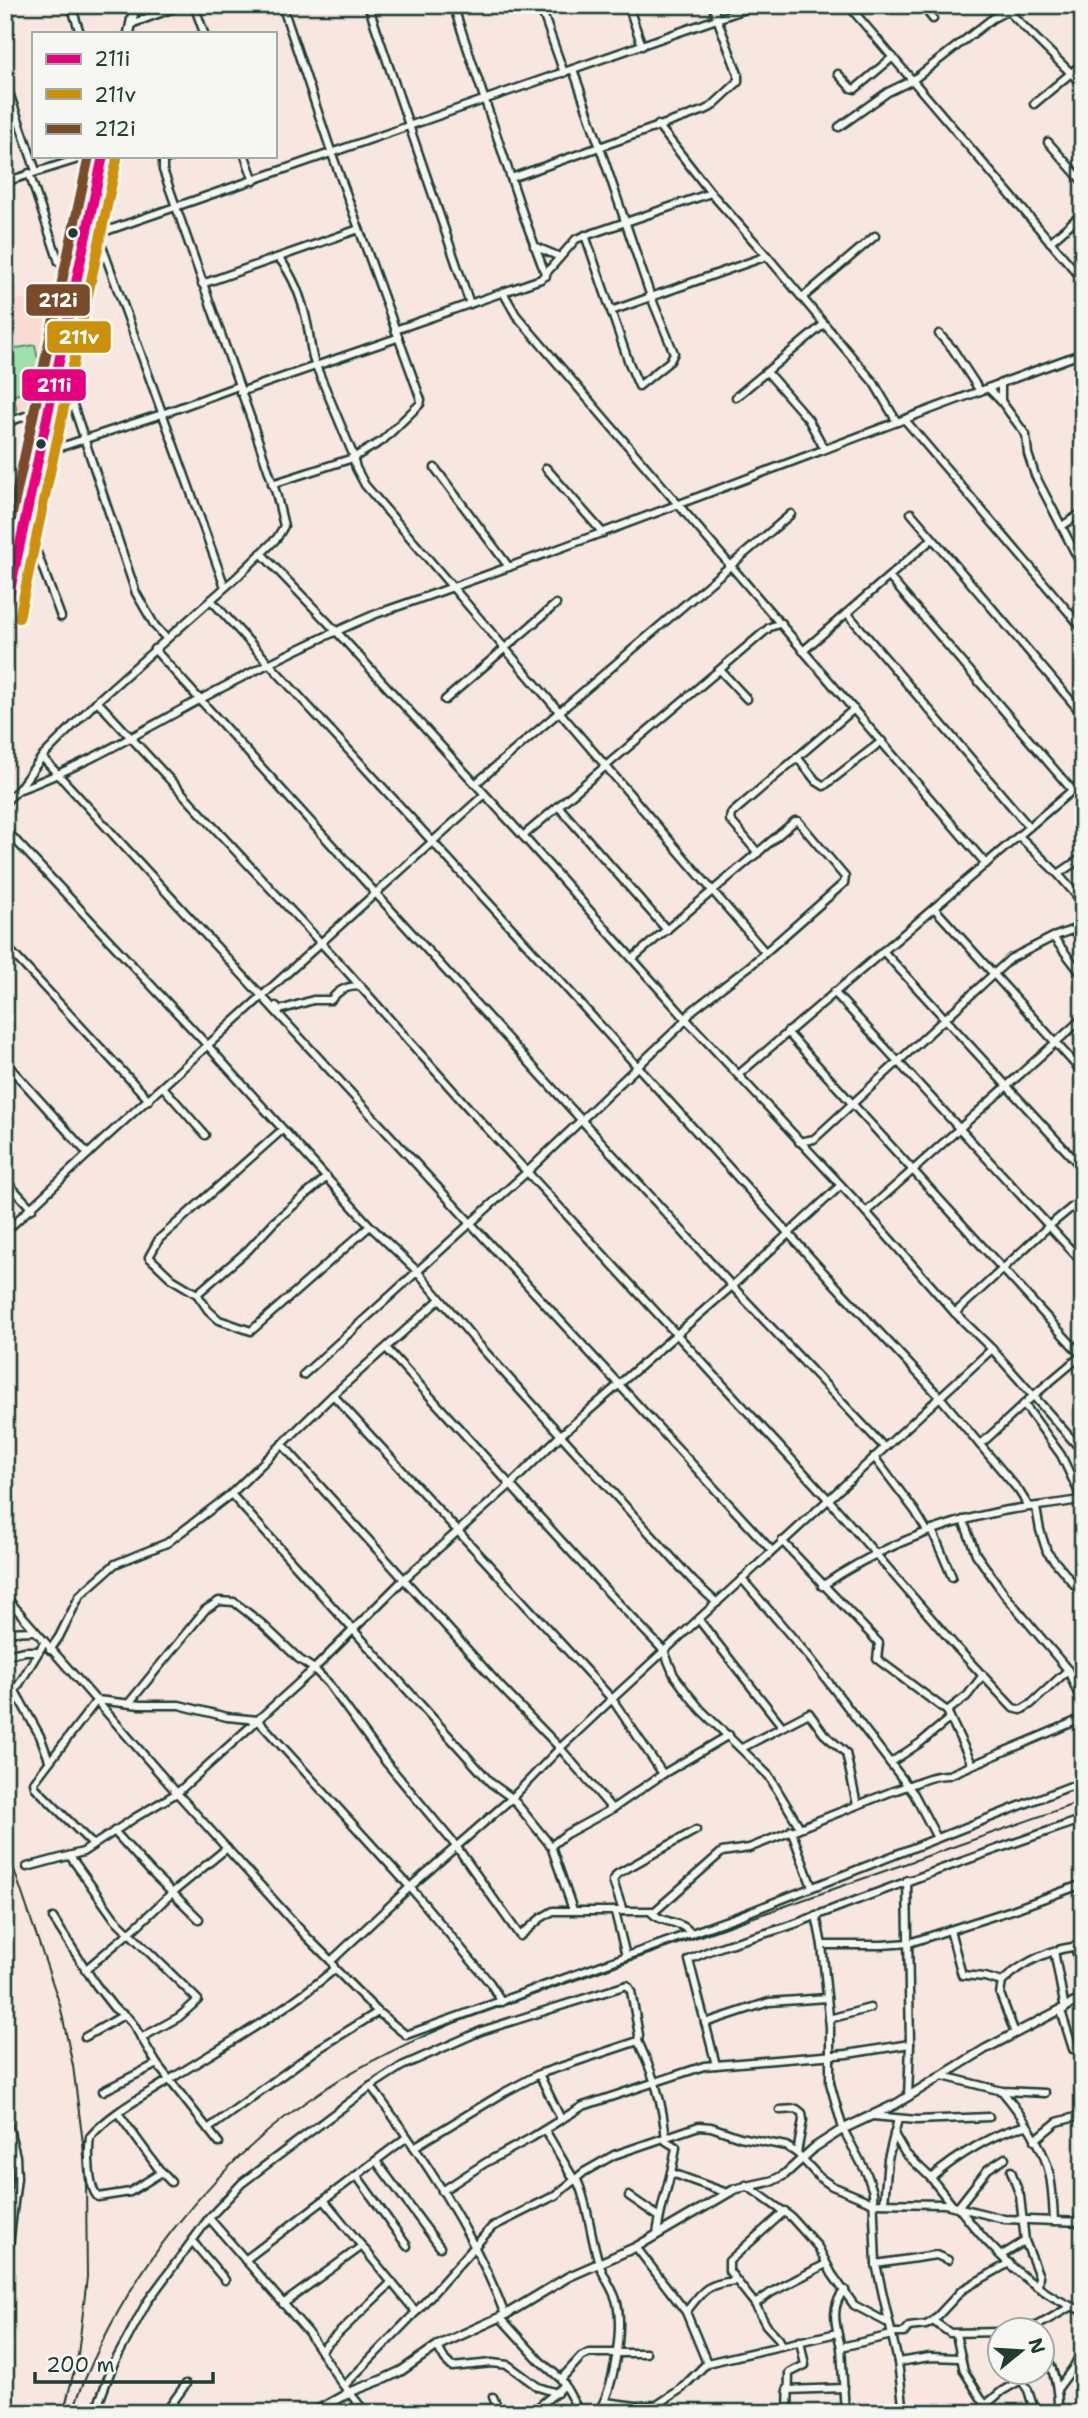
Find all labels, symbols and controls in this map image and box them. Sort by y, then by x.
legend [32,32,276,158]
text: 211i [94,45,130,73]
text: 211v [94,81,136,109]
text: 212i [94,115,136,143]
unlabelled marker [66,226,80,240]
line badge: 212i [25,283,91,317]
text: 212i [38,288,78,313]
line badge: 211v [46,320,112,354]
text: 211v [59,325,100,350]
line badge: 211i [21,368,87,402]
text: 211i [36,373,72,398]
unlabelled marker [34,437,48,451]
north arrow [986,2316,1056,2386]
text: N [1022,2335,1051,2357]
scale bar [35,2341,214,2385]
text: 200 m [46,2351,115,2379]

